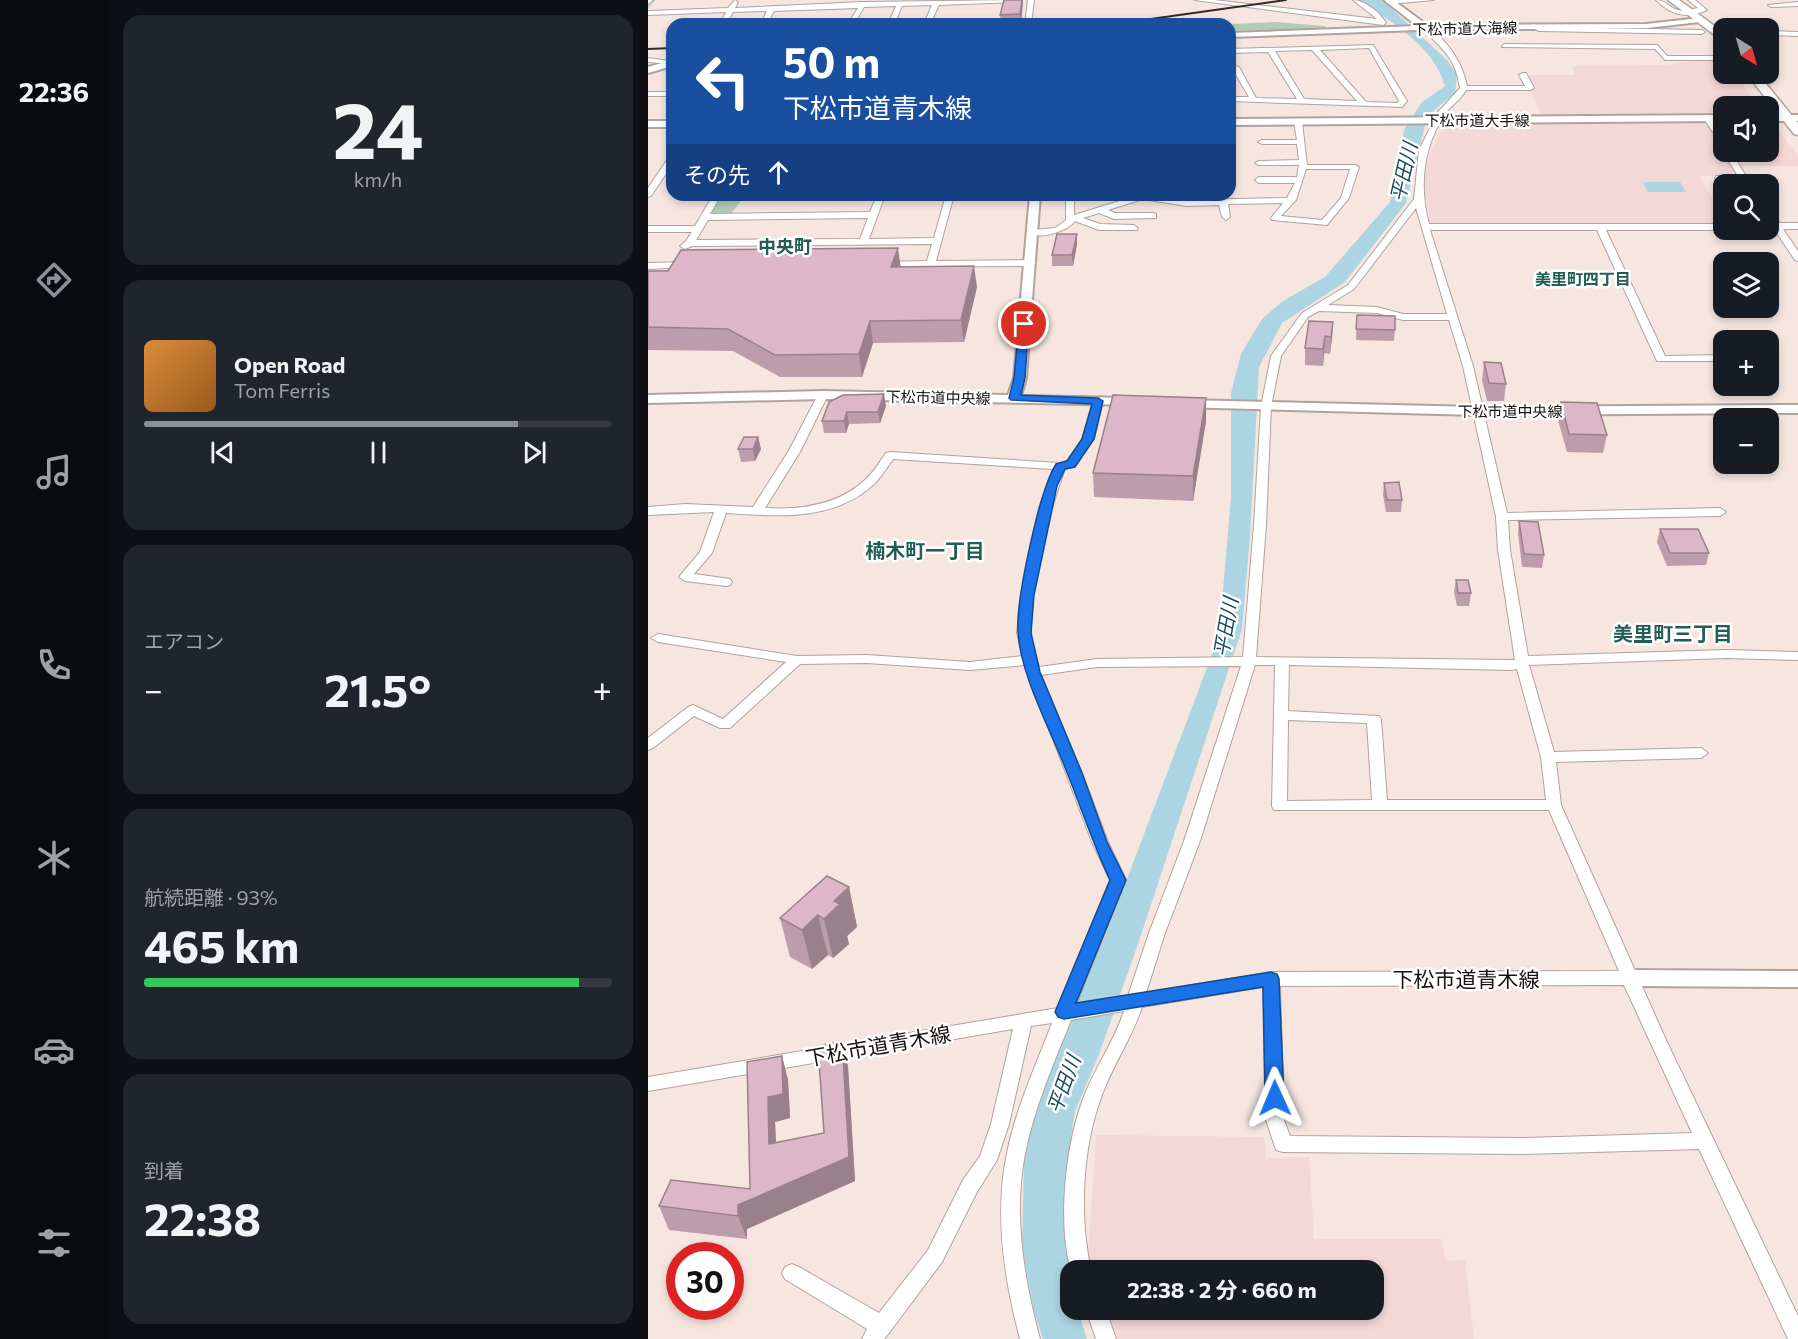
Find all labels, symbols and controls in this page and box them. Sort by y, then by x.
street label: 下松市道大海線 [1412,18,1518,38]
north arrow [1713,18,1779,84]
map controls [1713,18,1779,474]
text: 50 m [783,35,880,87]
icon: left [684,42,762,120]
text: 22:36 [19,75,89,108]
text: 24 [332,80,424,175]
text: 下松市道青木線 [783,91,972,124]
button: sound [1713,96,1779,162]
street label: 下松市道大手線 [1424,111,1530,129]
water label: 平田川 [1385,138,1422,204]
icon: ahead [762,156,795,189]
text: その先 [684,161,750,188]
text: km/h [354,167,402,191]
button: search [1713,174,1779,240]
district label: 中央町 [758,235,812,257]
button: layers [1713,252,1779,318]
icon: directions [33,259,75,301]
district label: 美里町四丁目 [1535,269,1631,288]
pin [998,298,1049,349]
icon: arrive [1007,307,1040,340]
button: + [1713,330,1779,396]
text: Open Road [234,351,345,378]
text: Tom Ferris [234,378,330,402]
street label: 下松市道中央線 [885,387,991,407]
street label: 下松市道中央線 [1457,402,1563,420]
button: − [1713,408,1779,474]
icon: previous [206,436,239,469]
icon: pause [362,436,395,469]
icon: next [518,436,551,469]
icon: music [33,451,75,493]
district label: 楠木町一丁目 [865,538,985,562]
water label: 平田川 [1208,593,1242,659]
district label: 美里町三丁目 [1613,621,1733,645]
text: エアコン [144,629,224,653]
icon: phone [33,644,75,686]
text: 21.5° [324,661,431,716]
text: − [144,668,163,709]
text: + [593,668,612,709]
icon: climate [33,837,75,879]
text: 航続距離 · 93% [144,885,278,909]
text: 465 km [144,917,299,972]
street label: 下松市道青木線 [1393,966,1540,991]
street label: 下松市道青木線 [803,1020,953,1070]
icon: car [33,1029,75,1071]
water label: 平田川 [1041,1050,1085,1116]
position arrow [1243,1066,1307,1130]
text: 到着 [144,1158,184,1182]
text: 22:38 [144,1190,261,1245]
icon: filters [33,1222,75,1264]
speed limit sign: 30 [666,1242,744,1320]
text: 22:38 · 2 分 · 660 m [1127,1276,1317,1303]

